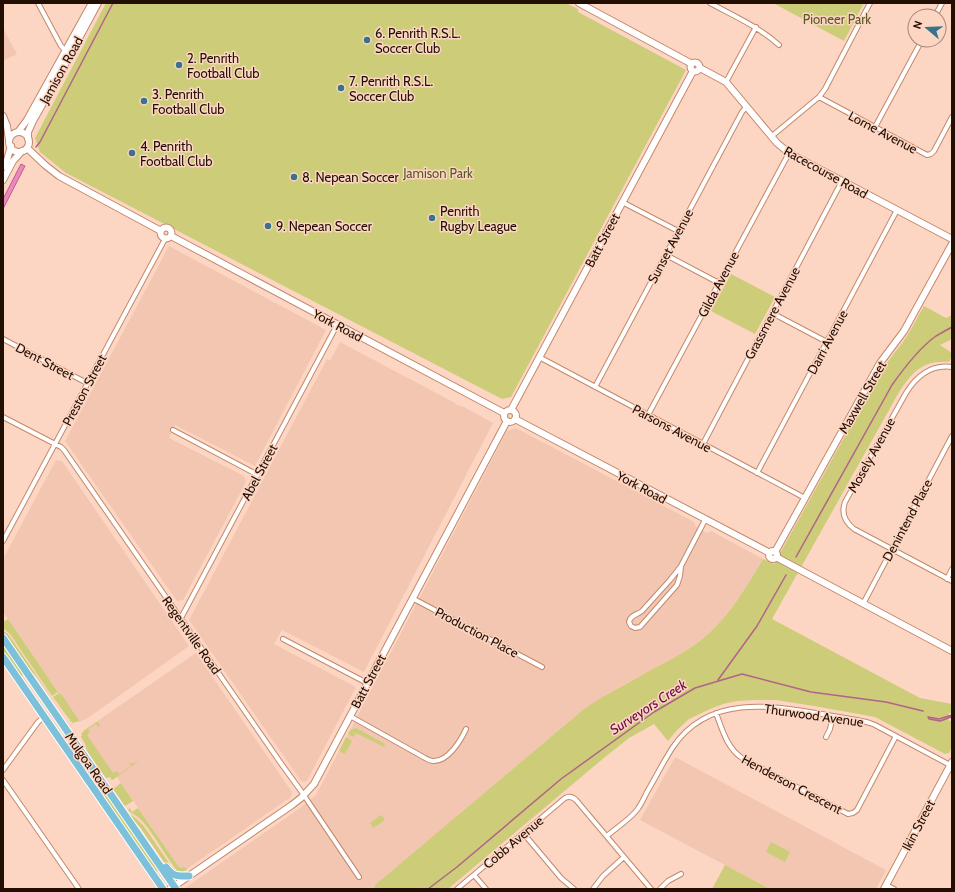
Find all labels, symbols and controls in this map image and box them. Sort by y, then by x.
north arrow [907,8,947,48]
park label: Pioneer Park [803,11,871,27]
text: N [910,19,925,31]
place label: 6. Penrith R.S.L. Soccer Club [375,25,461,56]
street label: Jamison Road [35,34,86,107]
marker: 6. Penrith R.S.L. Soccer Club [362,35,372,45]
place label: 2. Penrith Football Club [187,50,259,81]
marker: 2. Penrith Football Club [174,60,184,70]
place label: 7. Penrith R.S.L. Soccer Club [349,73,433,104]
marker: 7. Penrith R.S.L. Soccer Club [336,83,346,93]
place label: 3. Penrith Football Club [152,86,224,117]
marker: 3. Penrith Football Club [139,96,149,106]
street label: Lorne Avenue [846,107,920,157]
place label: 4. Penrith Football Club [140,138,212,169]
street label: Racecourse Road [781,142,871,202]
marker: 4. Penrith Football Club [127,148,137,158]
park label: Jamison Park [402,165,473,181]
place label: 8. Nepean Soccer [302,169,399,185]
marker: 8. Nepean Soccer [289,172,299,182]
place label: Penrith Rugby League [440,203,517,234]
street label: Sunset Avenue [644,206,697,286]
street label: Batt Street [581,210,623,270]
marker: Penrith Rugby League [427,213,437,223]
place label: 9. Nepean Soccer [276,218,373,234]
marker: 9. Nepean Soccer [263,221,273,231]
street label: Gilda Avenue [694,248,742,320]
street label: Grassmere Avenue [741,264,803,362]
street label: York Road [309,305,366,345]
street label: Darri Avenue [803,307,851,377]
street label: Dent Street [13,339,78,383]
street label: Preston Street [59,351,110,428]
street label: Maxwell Street [835,357,890,436]
street label: Parsons Avenue [630,401,714,456]
street label: Mosely Avenue [844,414,898,495]
street label: Abel Street [238,441,281,503]
street label: York Road [613,467,670,507]
street label: Denintend Place [879,476,936,564]
street label: Regentville Road [159,593,225,677]
street label: Production Place [433,603,522,661]
street label: Batt Street [347,651,389,711]
water label: Surveyors Creek [606,675,691,739]
street label: Thurwood Avenue [763,700,865,730]
street label: Mulgoa Road [62,729,116,797]
street label: Henderson Crescent [739,751,846,818]
street label: Ikin Street [898,796,938,853]
street label: Cobb Avenue [480,812,547,872]

